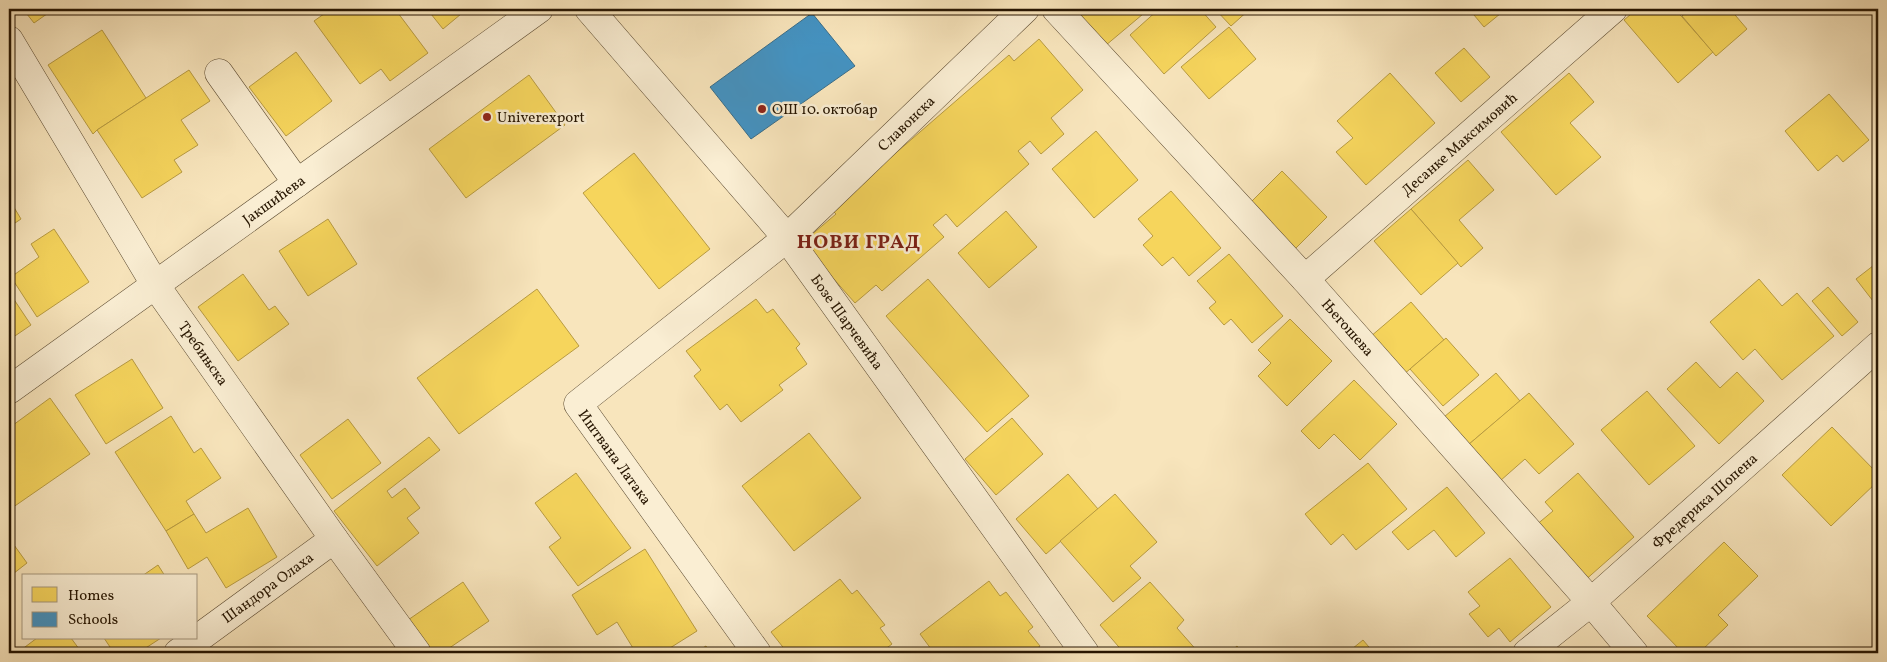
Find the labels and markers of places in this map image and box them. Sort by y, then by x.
place label: ОШ 10. октобар [772,100,878,121]
marker: ОШ 10. октобар [756,103,768,115]
place label: Univerexport [497,108,585,129]
marker: Univerexport [481,111,493,123]

